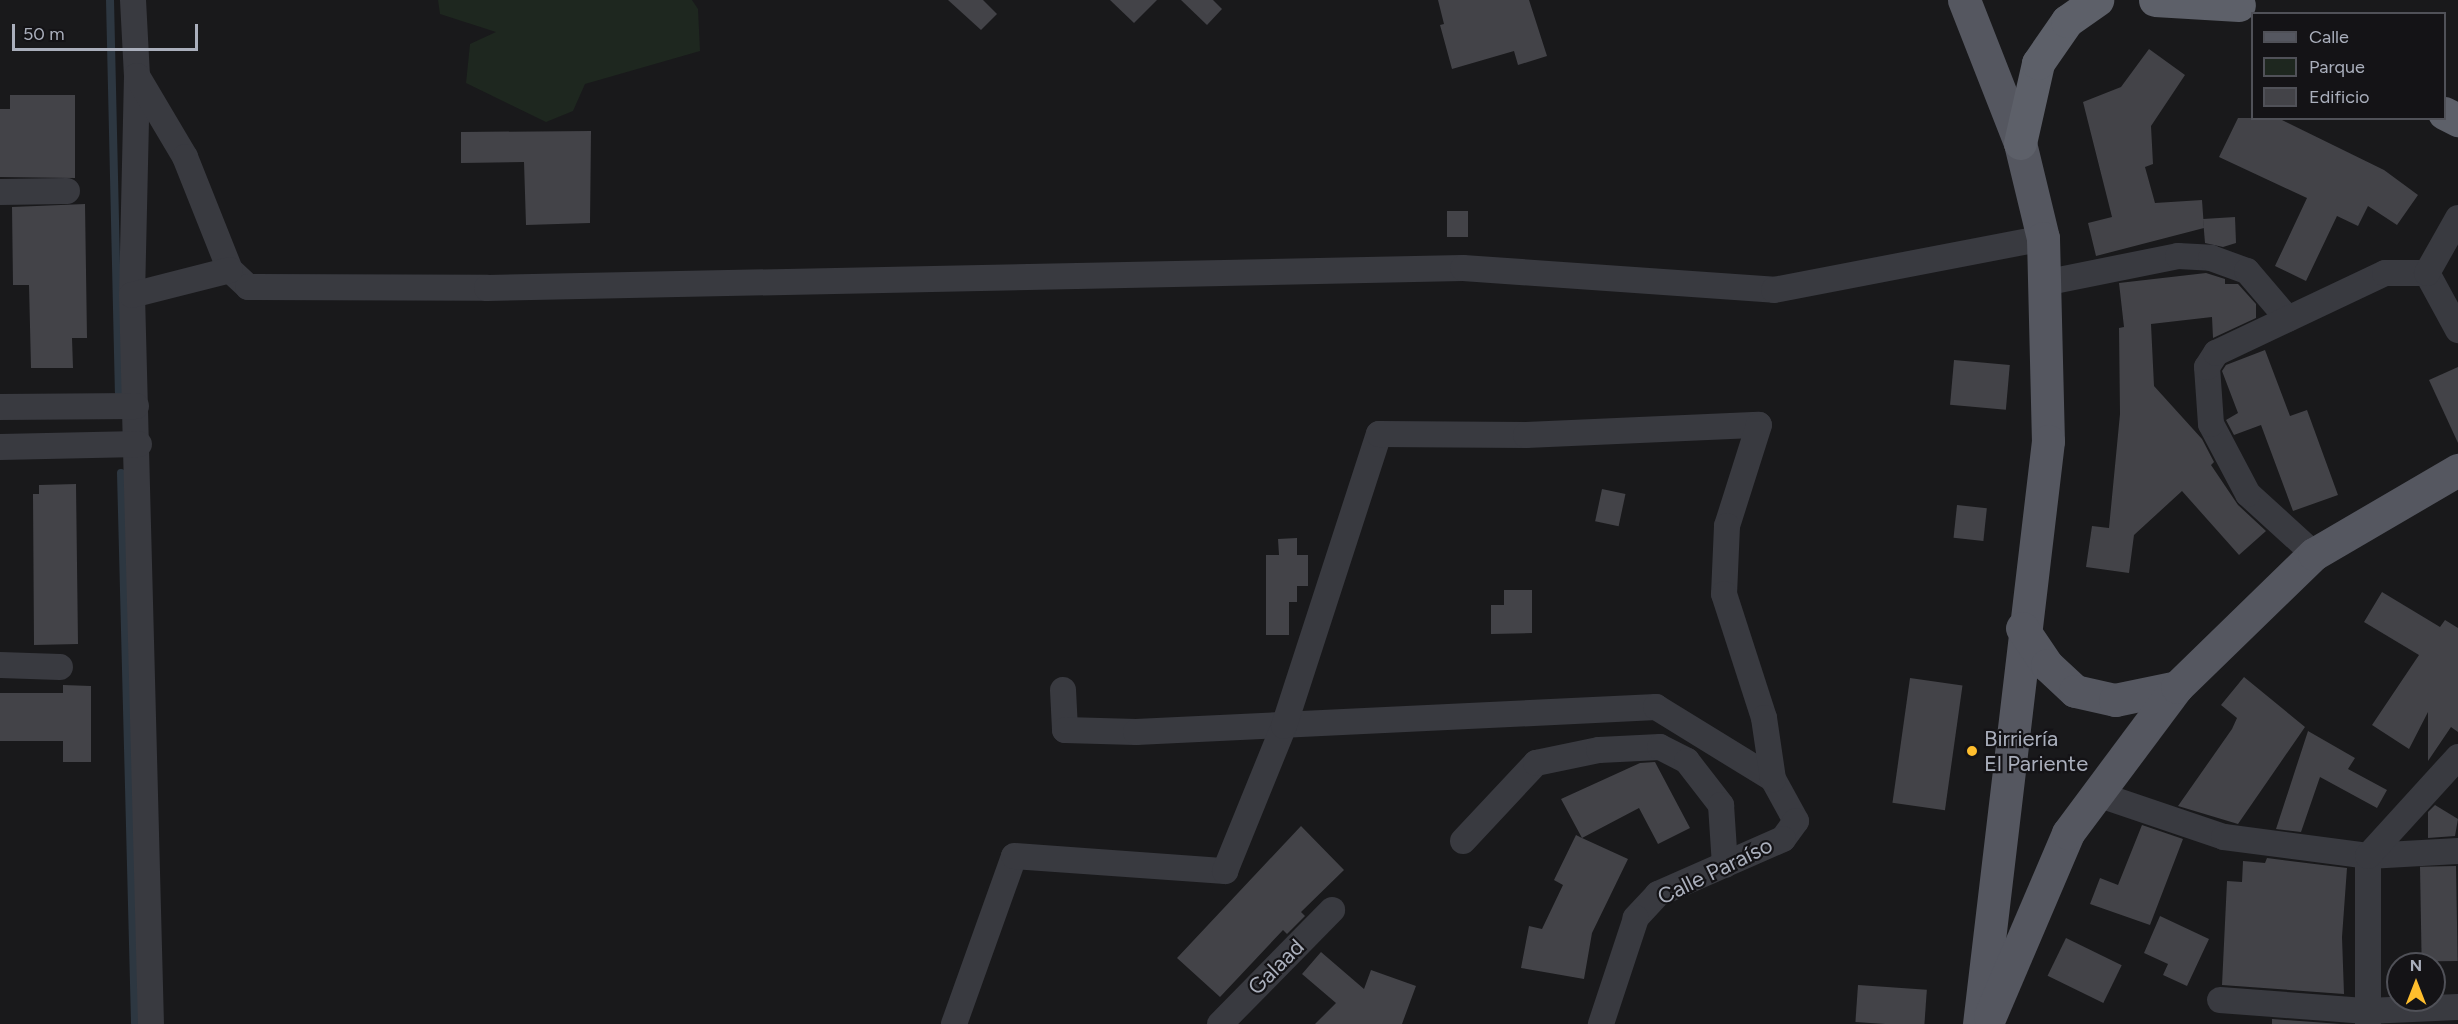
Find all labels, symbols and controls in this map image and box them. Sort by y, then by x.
scale bar [15,12,201,50]
legend [2251,12,2446,120]
text: 50 m [23,23,65,45]
text: Calle [2309,26,2349,48]
text: Parque [2309,56,2365,78]
text: Edificio [2309,86,2370,108]
place label: Birriería El Pariente [1984,725,2088,776]
marker: Birriería El Pariente [1965,744,1979,758]
street label: Calle Paraíso [1653,832,1777,910]
street label: Galaad [1243,934,1309,1000]
north arrow [2386,952,2446,1012]
text: N [2410,956,2422,975]

